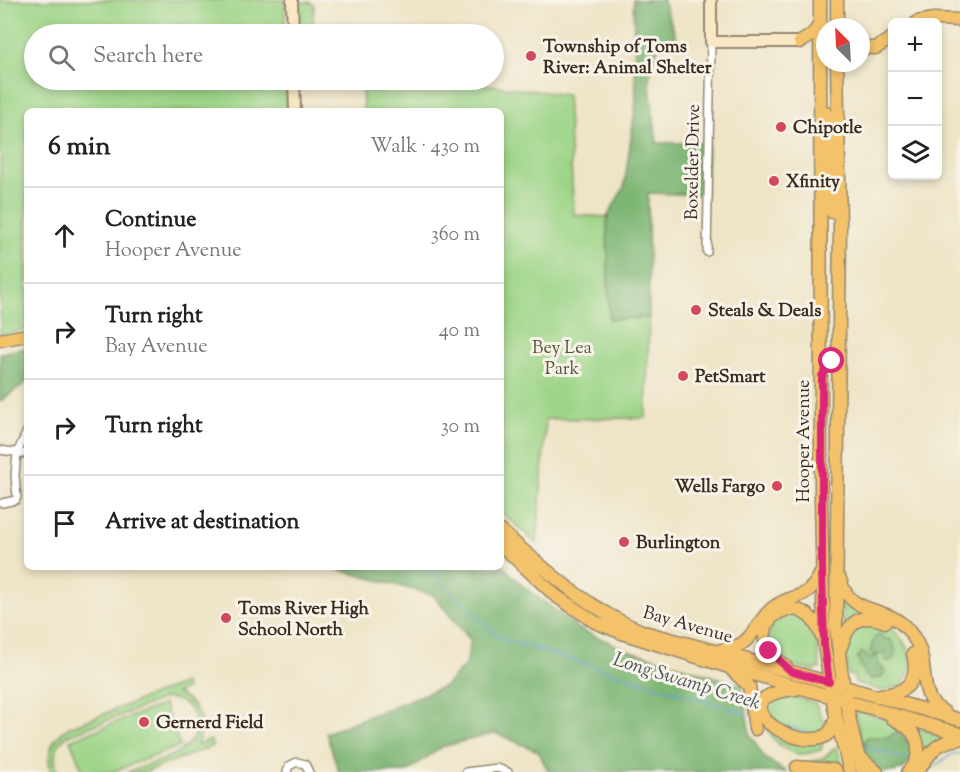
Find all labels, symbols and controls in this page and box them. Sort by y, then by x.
north arrow [816,18,870,72]
map controls [888,18,942,180]
button: + [888,18,942,72]
search box [24,24,504,90]
place label: Township of Toms River: Animal Shelter [543,35,712,82]
icon: search [45,41,78,74]
text: Search here [93,41,203,73]
marker: Township of Toms River: Animal Shelter [524,49,538,63]
button: − [888,72,942,126]
street label: Boxelder Drive [680,104,708,220]
place label: Chipotle [793,116,863,142]
marker: Chipotle [774,120,788,134]
button: layers [888,126,942,180]
text: 6 min [48,129,111,166]
text: Walk · 430 m [370,133,480,162]
place label: Xfinity [786,170,840,196]
marker: Xfinity [767,174,781,188]
text: Continue [105,205,196,237]
icon: ahead [48,219,81,252]
text: 360 m [431,221,480,250]
text: Hooper Avenue [105,237,242,266]
place label: Steals & Deals [708,299,821,325]
text: Turn right [105,301,202,333]
marker: Steals & Deals [689,303,703,317]
icon: right [48,315,81,348]
text: 40 m [439,317,480,346]
text: Bay Avenue [105,333,208,362]
park label: Bey Lea Park [532,336,592,383]
route start [818,347,844,373]
place label: PetSmart [695,365,766,391]
marker: PetSmart [676,369,690,383]
street label: Hooper Avenue [792,380,818,502]
icon: right [48,411,81,444]
text: Turn right [105,411,202,443]
text: 30 m [441,413,480,442]
place label: Wells Fargo [674,475,765,501]
marker: Wells Fargo [770,479,784,493]
icon: arrive [48,507,81,540]
text: Arrive at destination [105,507,300,539]
place label: Burlington [636,531,721,557]
marker: Burlington [617,535,631,549]
place label: Toms River High School North [238,597,370,644]
street label: Bay Avenue [639,601,735,651]
marker: Toms River High School North [219,611,233,625]
route end [755,637,781,663]
water label: Long Swamp Creek [609,646,764,719]
place label: Gernerd Field [156,711,264,737]
marker: Gernerd Field [137,715,151,729]

